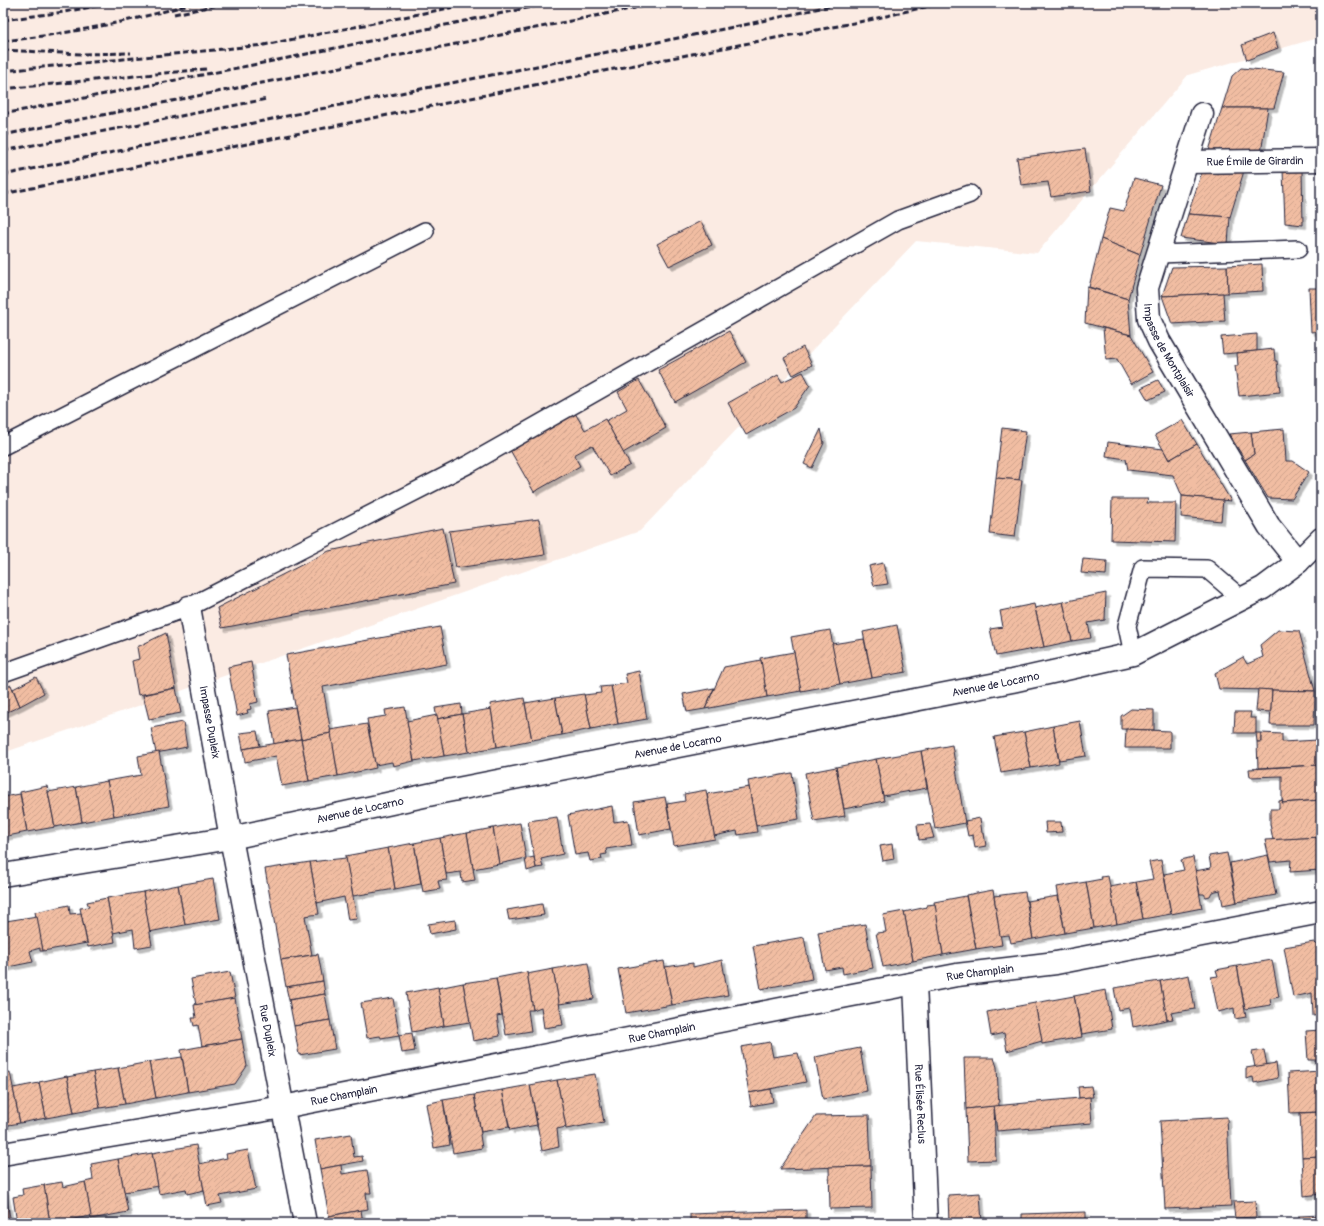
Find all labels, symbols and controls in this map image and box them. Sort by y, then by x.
street label: Rue Émile de Girardin [1206,154,1304,169]
street label: Impasse de Montplaisir [1141,303,1197,400]
street label: Avenue de Locarno [951,669,1041,700]
street label: Impasse Dupleix [196,685,222,760]
street label: Avenue de Locarno [633,732,723,761]
street label: Avenue de Locarno [315,795,405,826]
street label: Rue Champlain [946,962,1015,984]
street label: Rue Dupleix [256,1004,279,1058]
street label: Rue Champlain [627,1020,696,1046]
street label: Rue Élisée Reclus [912,1064,928,1144]
street label: Rue Champlain [310,1083,378,1108]

